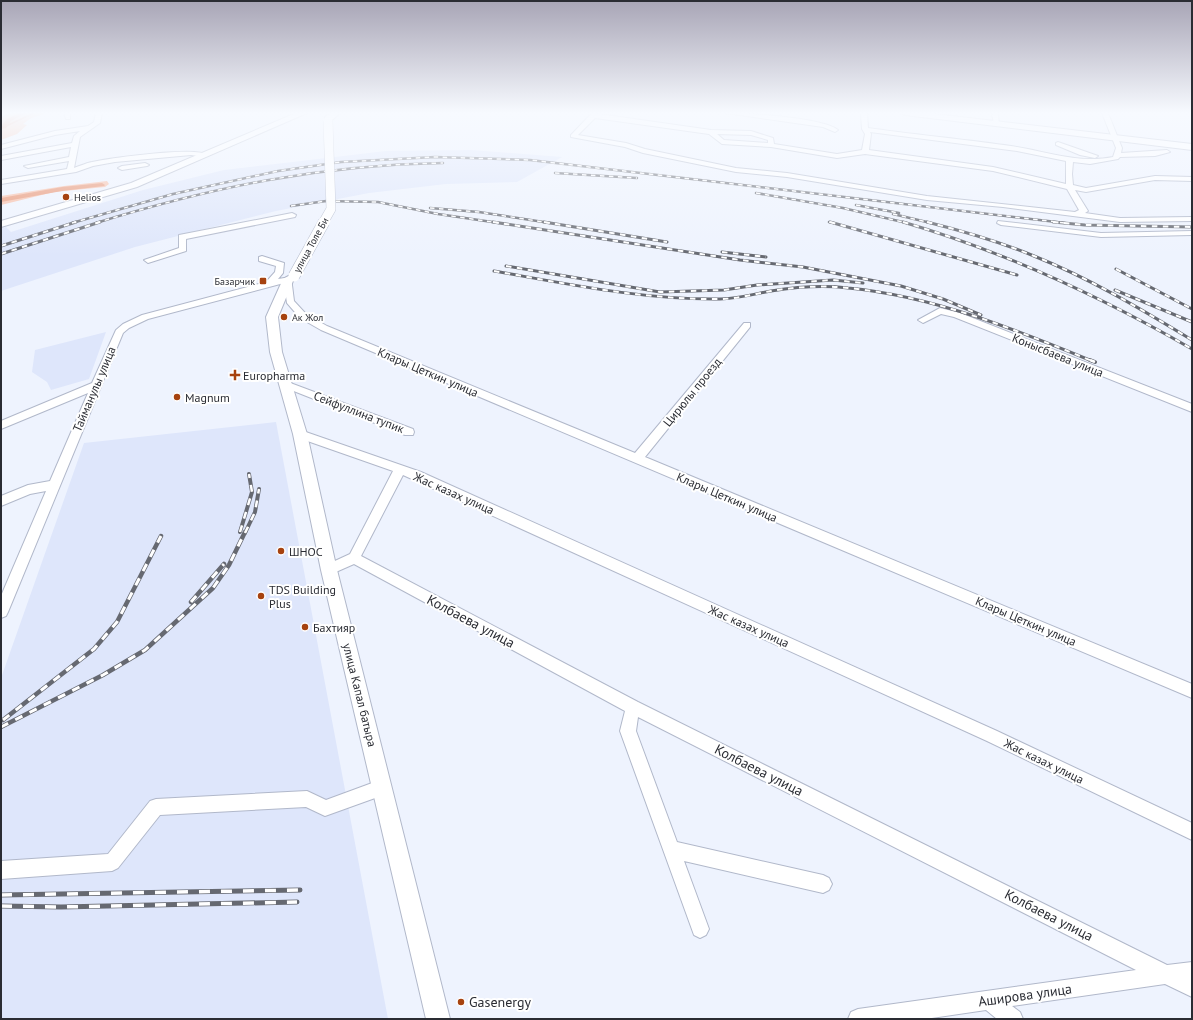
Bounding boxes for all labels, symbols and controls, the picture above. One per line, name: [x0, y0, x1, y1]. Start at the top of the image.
place label: Helios: [74, 191, 101, 204]
marker: Helios: [61, 192, 71, 202]
street label: улица Толе Би: [290, 215, 332, 275]
place label: Базарчик: [215, 275, 255, 288]
marker: Базарчик: [258, 276, 268, 286]
place label: Ак Жол: [292, 311, 323, 324]
marker: Ак Жол: [279, 312, 289, 322]
street label: Конысбаева улица: [1010, 330, 1106, 380]
street label: Тайманулы улица: [69, 344, 119, 434]
street label: Клары Цеткин улица: [375, 344, 481, 400]
street label: Цирюлы проезд: [660, 354, 725, 429]
place label: Europharma: [243, 368, 305, 383]
marker: Europharma: [230, 370, 240, 380]
street label: Сейфуллина тупик: [312, 388, 407, 436]
place label: Magnum: [185, 390, 230, 405]
marker: Magnum: [172, 392, 182, 402]
street label: Жас казах улица: [410, 468, 497, 518]
street label: Клары Цеткин улица: [674, 469, 780, 525]
place label: ШНОС: [289, 544, 323, 559]
marker: ШНОС: [276, 546, 286, 556]
place label: TDS Building Plus: [269, 582, 336, 611]
street label: Колбаева улица: [424, 590, 518, 652]
marker: TDS Building Plus: [256, 591, 266, 601]
street label: Клары Цеткин улица: [973, 593, 1079, 649]
street label: Жас казах улица: [705, 601, 792, 651]
place label: Бахтияр: [313, 620, 355, 635]
marker: Бахтияр: [300, 622, 310, 632]
street label: улица Капал батыра: [340, 642, 380, 748]
street label: Жас казах улица: [1001, 735, 1086, 787]
street label: Колбаева улица: [712, 740, 806, 800]
street label: Колбаева улица: [1002, 885, 1096, 945]
street label: Аширова улица: [977, 980, 1073, 1010]
place label: Gasenergy: [469, 993, 532, 1011]
marker: Gasenergy: [456, 997, 466, 1007]

